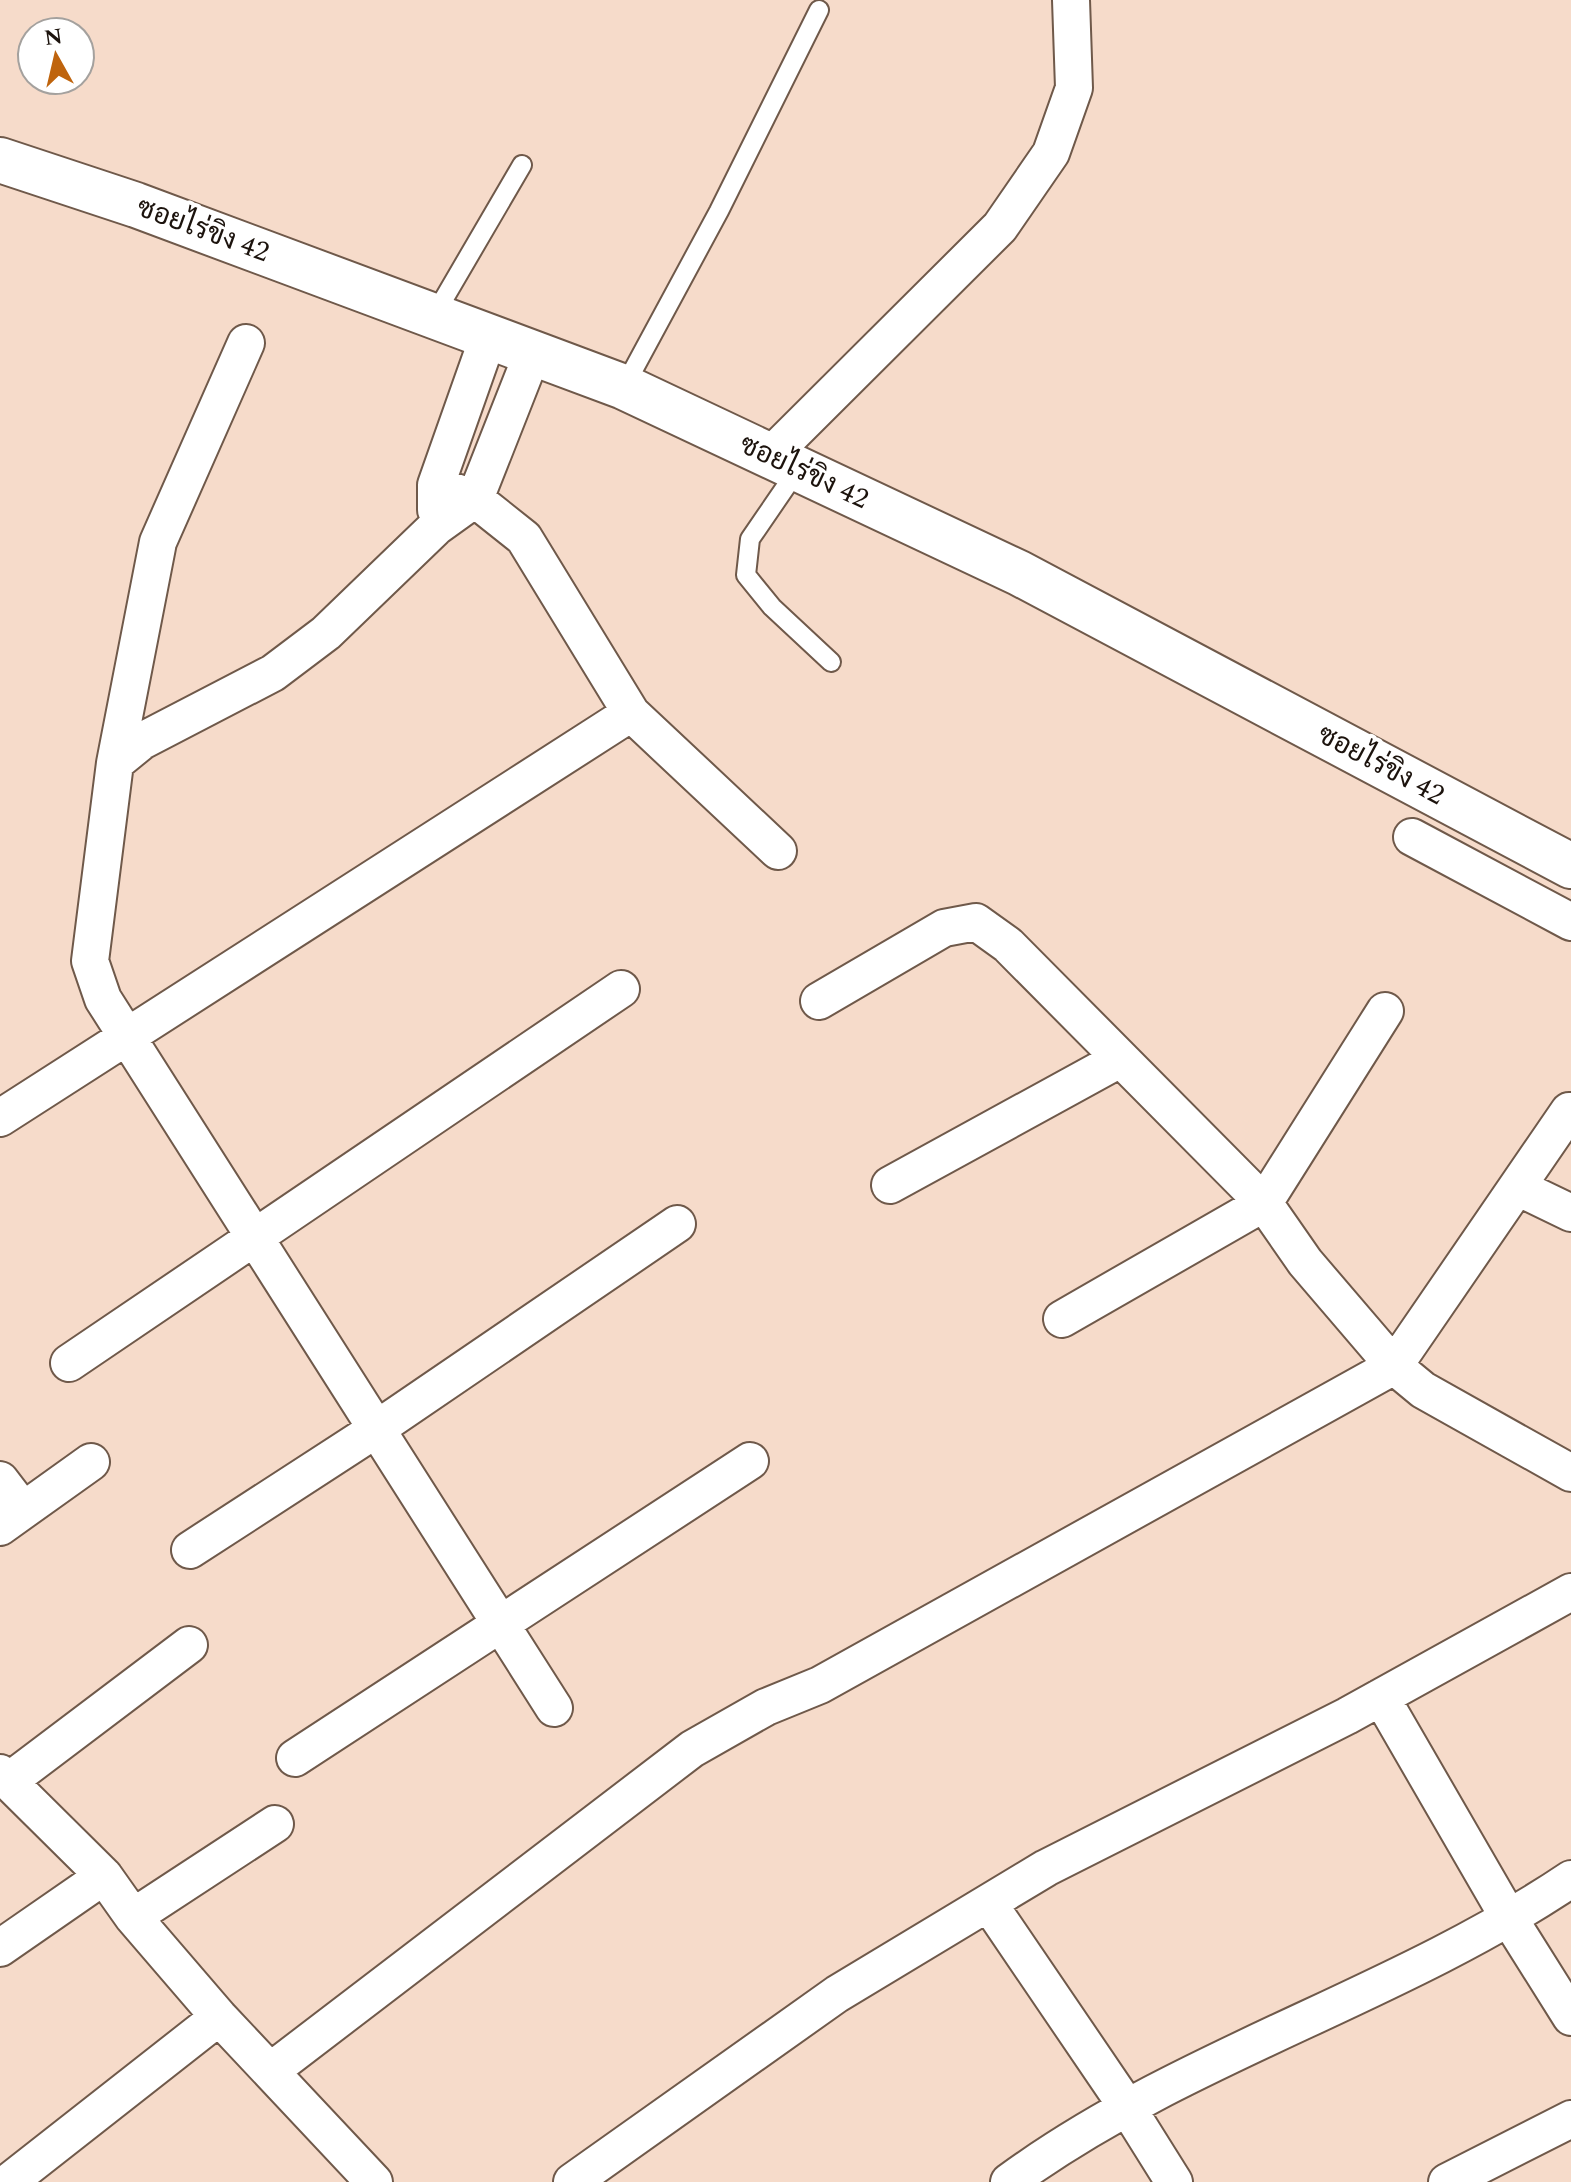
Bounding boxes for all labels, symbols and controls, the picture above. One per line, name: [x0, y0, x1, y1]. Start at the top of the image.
north arrow: [16, 16, 96, 96]
text: N: [42, 20, 65, 55]
street label: ซอยไร่ขิง 42: [131, 186, 275, 274]
street label: ซอยไร่ขิง 42: [732, 423, 876, 521]
street label: ซอยไร่ขิง 42: [1310, 713, 1452, 817]

